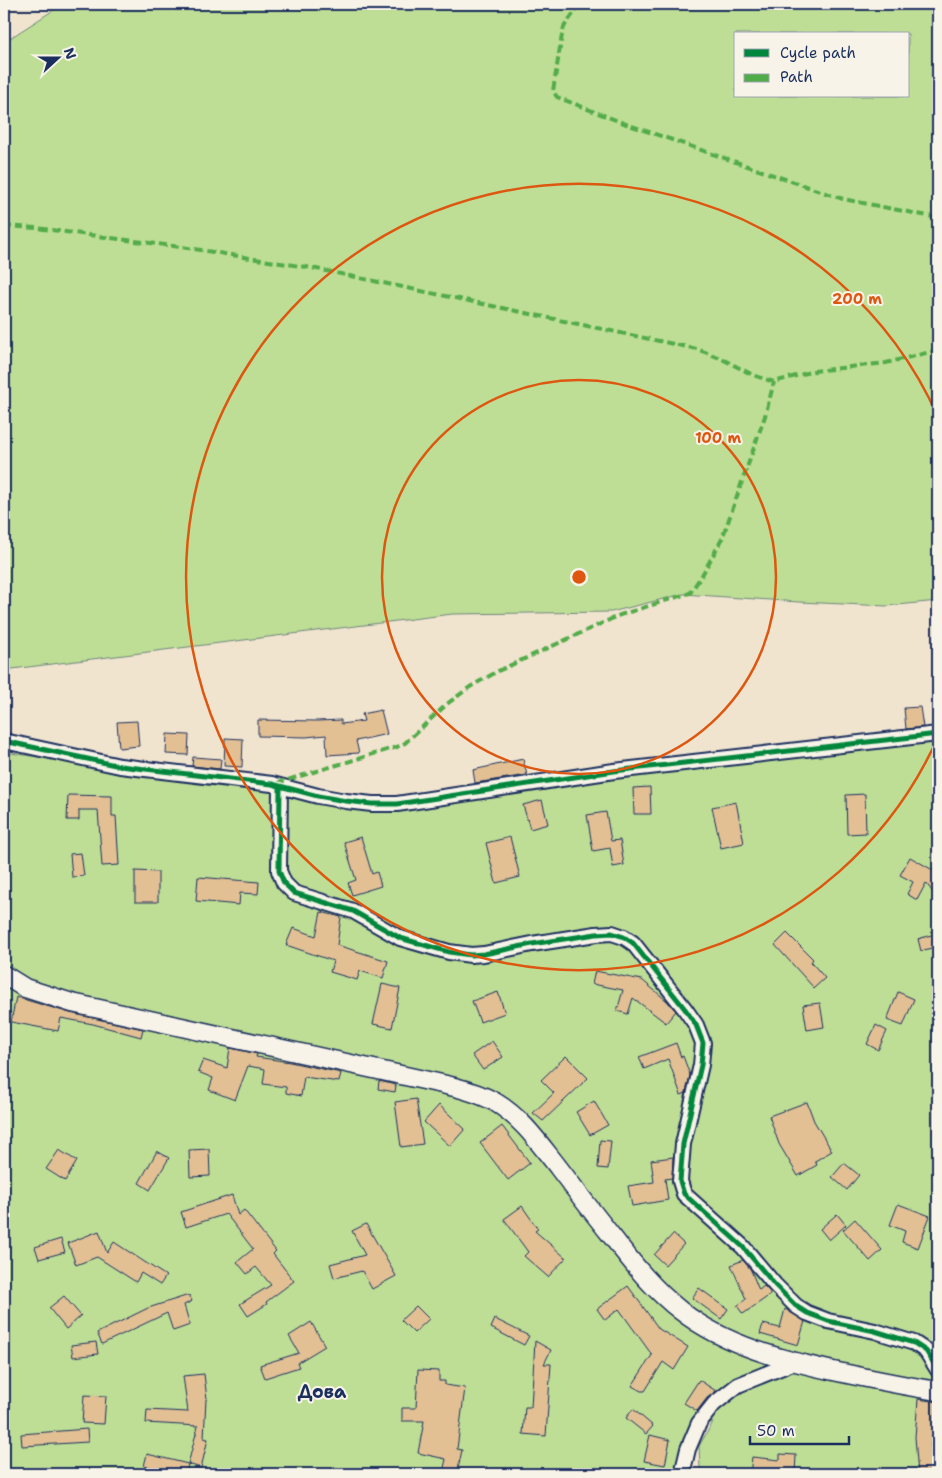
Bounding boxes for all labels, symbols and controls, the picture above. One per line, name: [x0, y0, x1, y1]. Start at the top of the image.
north arrow: [32, 32, 82, 82]
legend: [734, 32, 910, 98]
text: Cycle path: [780, 43, 856, 63]
text: N: [60, 45, 81, 62]
text: Path: [780, 67, 813, 87]
text: 200 m: [832, 289, 882, 309]
text: 100 m: [695, 428, 741, 448]
centre of rings: [570, 568, 588, 586]
district label: Дова: [298, 1380, 347, 1404]
scale bar: [750, 1413, 848, 1445]
text: 50 m: [757, 1421, 795, 1441]

